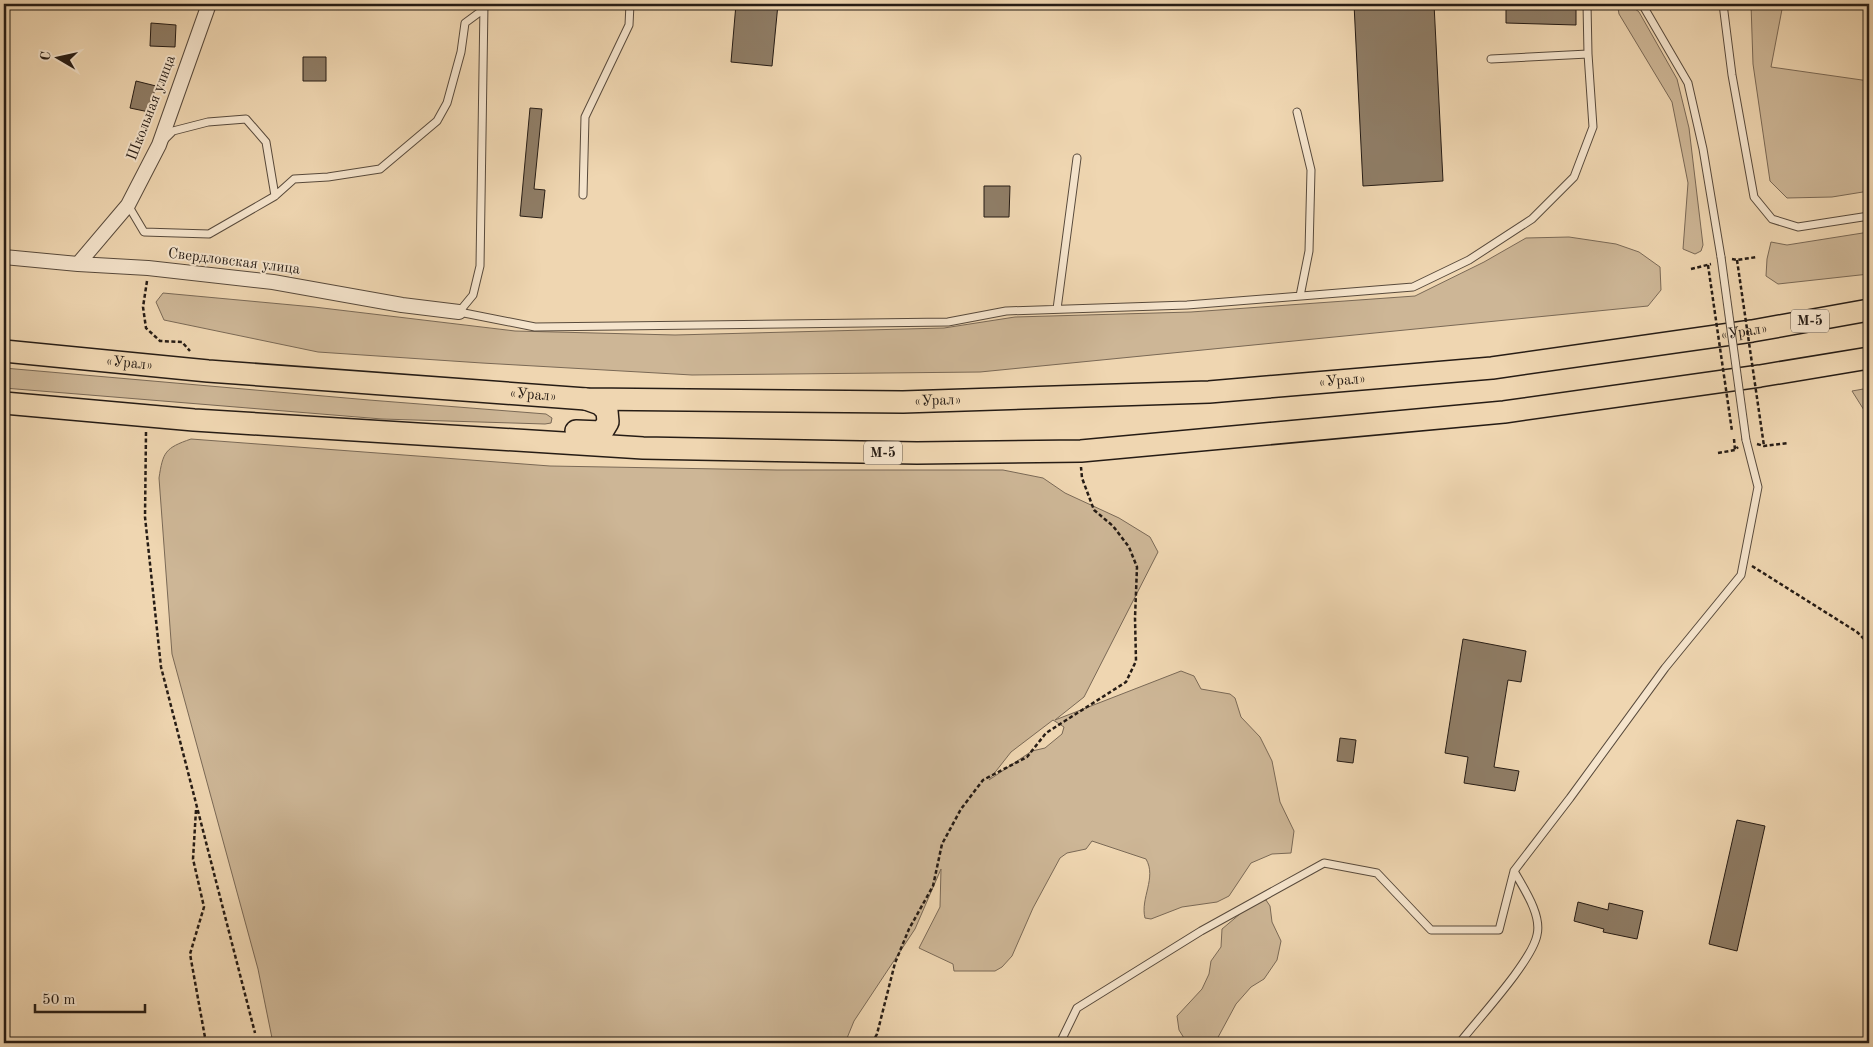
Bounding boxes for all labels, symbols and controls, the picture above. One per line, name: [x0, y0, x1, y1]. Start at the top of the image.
north arrow: [32, 32, 82, 82]
text: С: [39, 50, 54, 62]
street label: Школьная улица: [125, 53, 179, 163]
street label: Свердловская улица: [167, 246, 301, 278]
road number: М-5: [1791, 310, 1829, 332]
street label: «Урал»: [1720, 321, 1769, 343]
street label: «Урал»: [105, 354, 154, 373]
street label: «Урал»: [1318, 371, 1367, 390]
street label: «Урал»: [509, 386, 557, 404]
street label: «Урал»: [914, 393, 962, 409]
road number: М-5: [864, 442, 902, 464]
scale bar: [35, 982, 145, 1014]
text: 50 m: [42, 993, 76, 1008]

